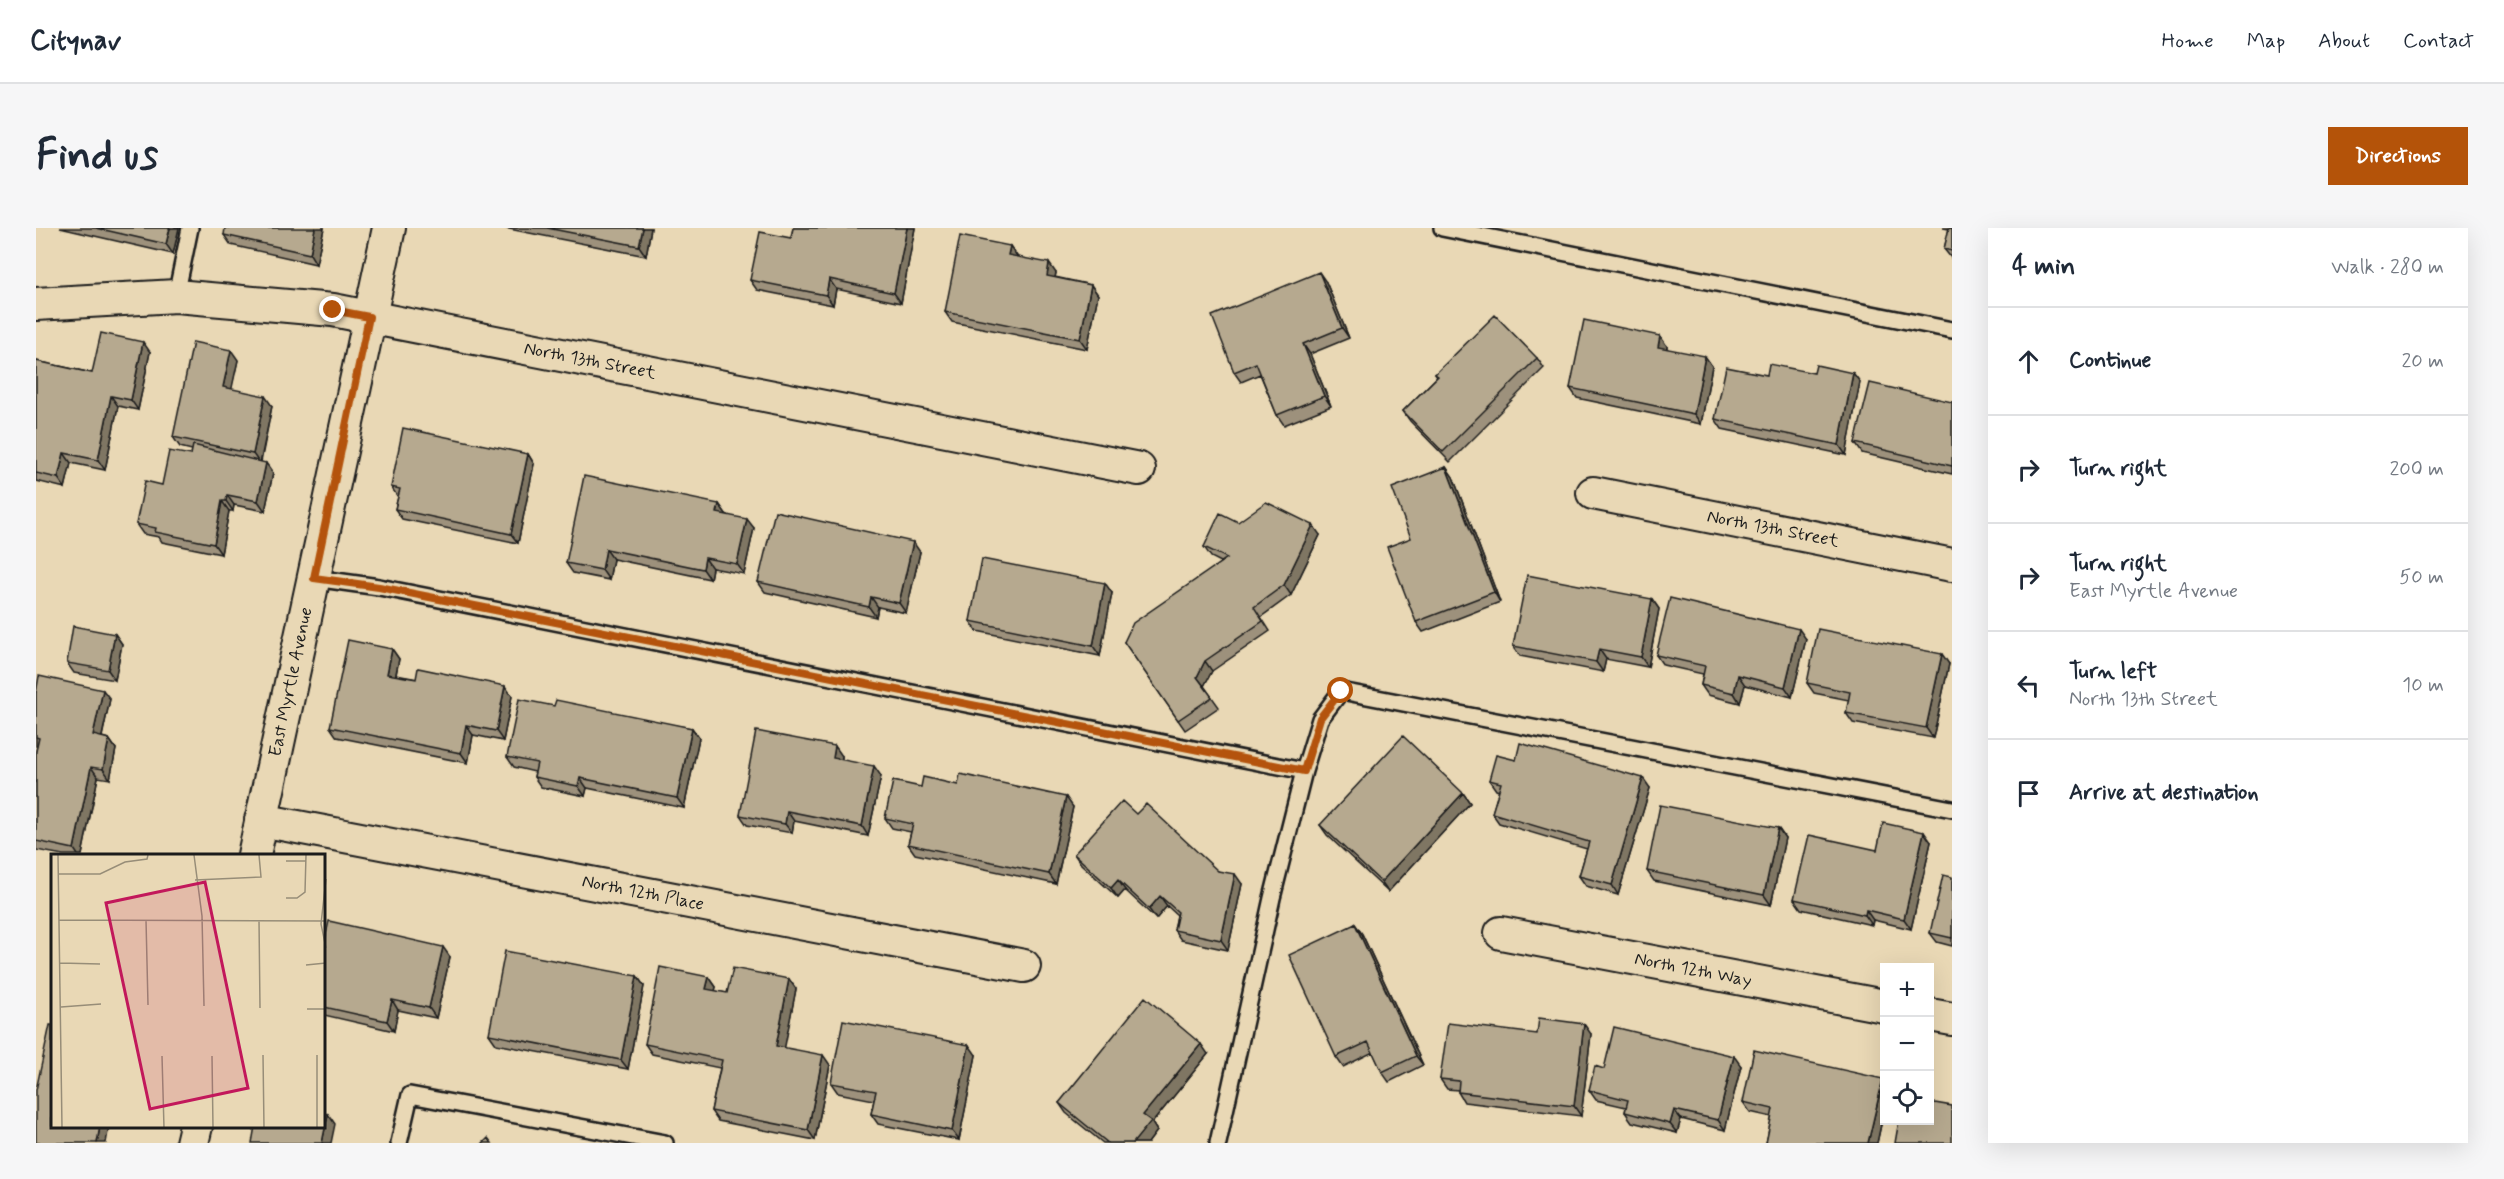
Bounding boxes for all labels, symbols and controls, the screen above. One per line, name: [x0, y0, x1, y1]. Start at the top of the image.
text: Citynav: [30, 23, 121, 60]
text: Home: [2162, 27, 2214, 55]
text: Map: [2247, 27, 2285, 55]
text: About: [2318, 27, 2370, 55]
text: Contact: [2403, 27, 2474, 55]
button: Directions: [2328, 127, 2468, 185]
text: Find us: [36, 129, 158, 184]
text: 4 min: [2012, 250, 2075, 284]
text: Walk · 280 m: [2331, 254, 2444, 281]
route end: [319, 296, 345, 322]
street label: North 13th Street: [522, 336, 658, 386]
icon: ahead: [2012, 345, 2045, 378]
text: Continue: [2069, 347, 2151, 375]
text: 20 m: [2401, 348, 2444, 375]
icon: right: [2012, 453, 2045, 486]
text: Turn right: [2069, 455, 2167, 483]
text: 200 m: [2389, 456, 2444, 483]
street label: North 13th Street: [1705, 504, 1841, 554]
text: Turn right: [2069, 550, 2167, 578]
icon: right: [2012, 561, 2045, 594]
text: 50 m: [2399, 564, 2444, 591]
text: East Myrtle Avenue: [2069, 578, 2238, 605]
street label: East Myrtle Avenue: [263, 605, 319, 759]
text: Turn left: [2069, 658, 2157, 686]
icon: left: [2012, 669, 2045, 702]
text: 10 m: [2402, 672, 2444, 699]
route start: [1327, 677, 1353, 703]
text: North 13th Street: [2069, 686, 2218, 713]
icon: arrive: [2012, 777, 2045, 810]
text: Arrive at destination: [2069, 779, 2259, 807]
inset map: [51, 854, 326, 1128]
street label: North 12th Place: [580, 869, 706, 917]
street label: North 12th Way: [1632, 947, 1754, 993]
map controls: [1880, 963, 1934, 1125]
button: +: [1880, 963, 1934, 1017]
button: −: [1880, 1017, 1934, 1071]
button: locate: [1880, 1071, 1934, 1125]

